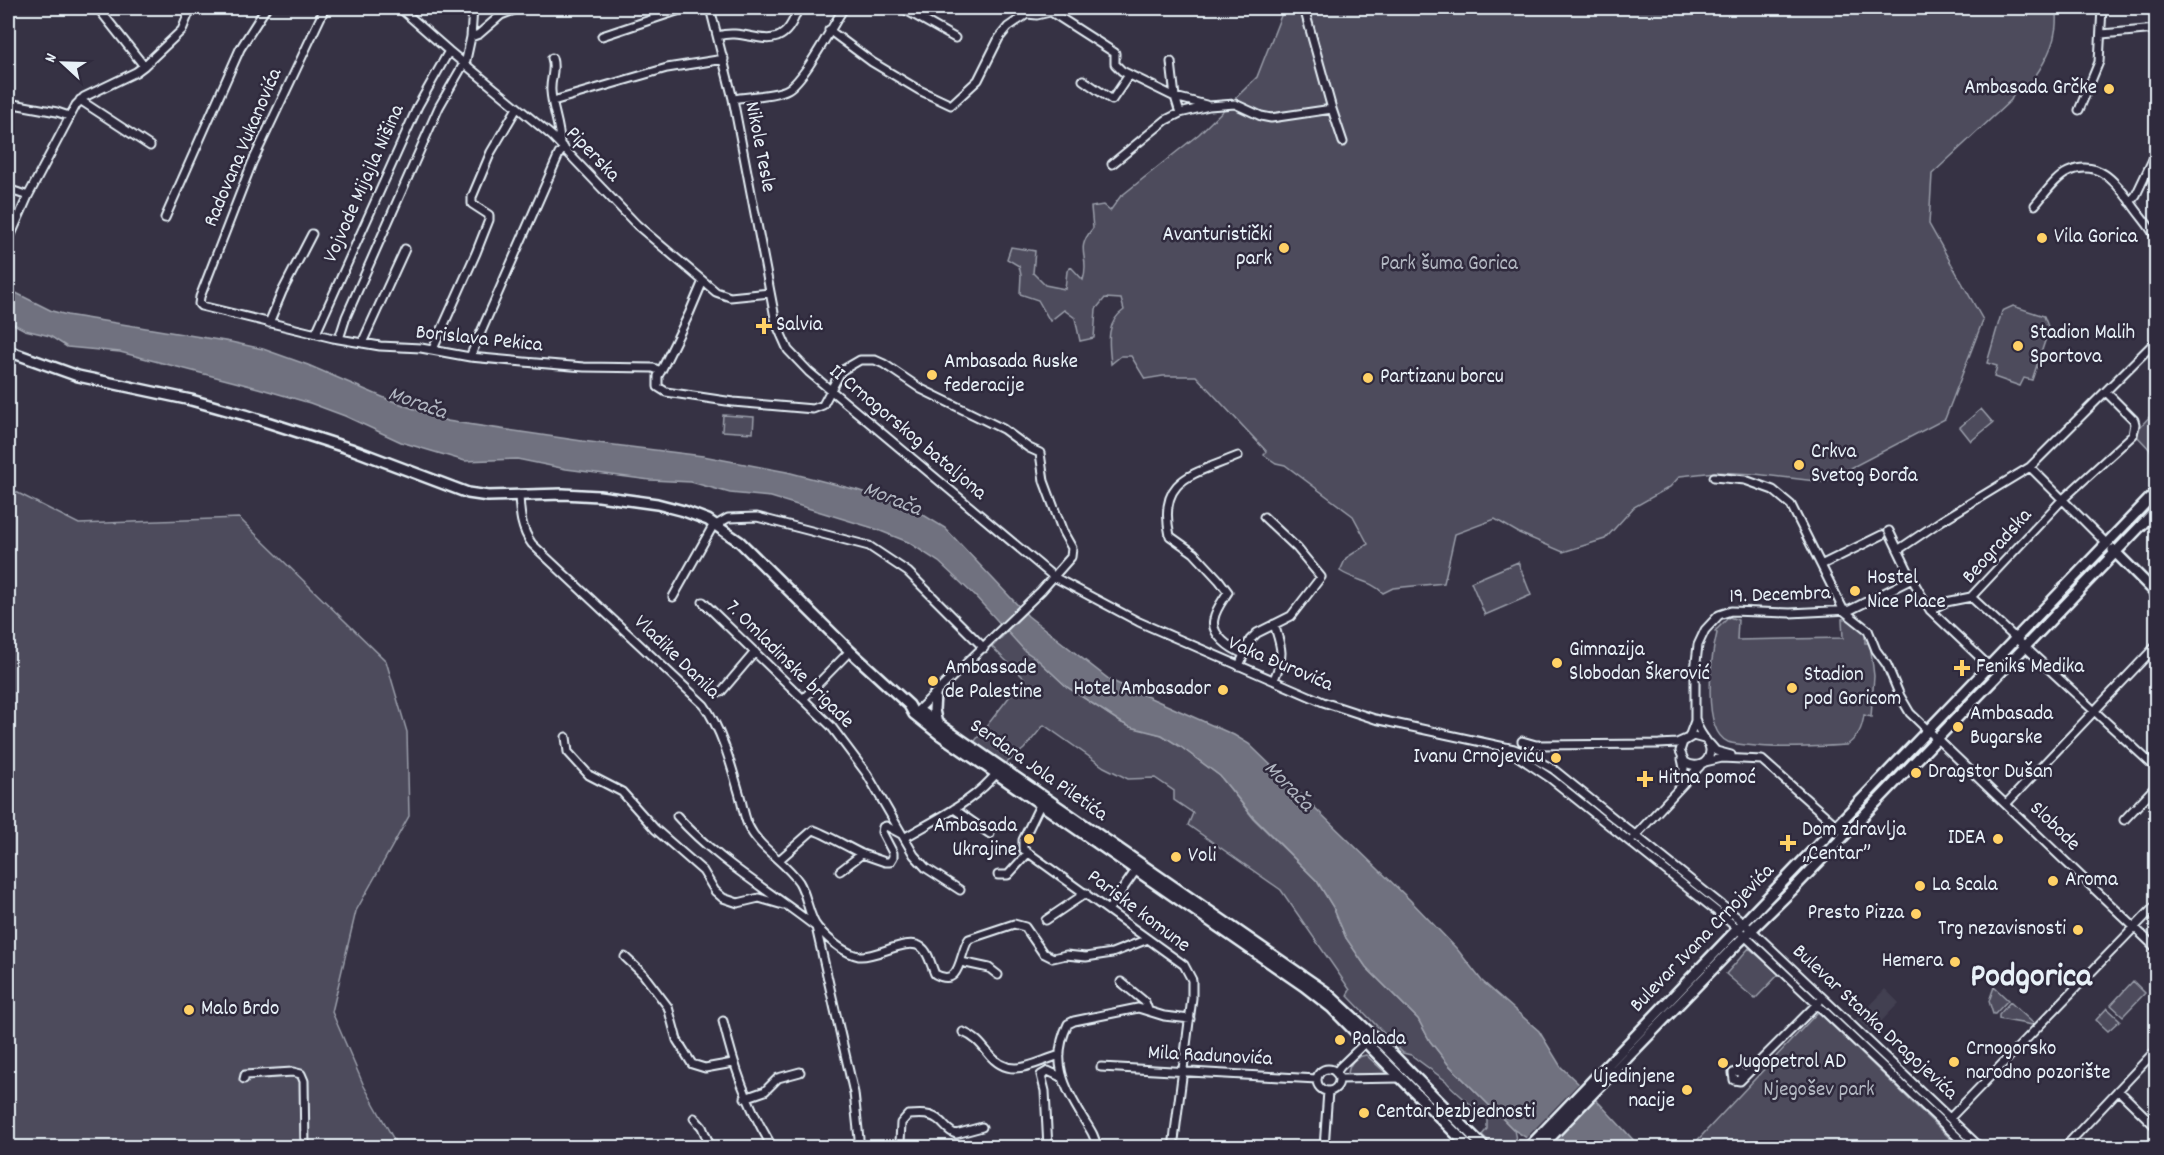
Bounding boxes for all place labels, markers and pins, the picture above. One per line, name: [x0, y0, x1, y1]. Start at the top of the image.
place label: Ambasada Grčke: [1964, 74, 2097, 104]
marker: Ambasada Grčke: [2102, 82, 2116, 96]
place label: Avanturistički park: [1162, 221, 1272, 275]
place label: Vila Gorica: [2054, 223, 2139, 253]
marker: Vila Gorica: [2035, 231, 2049, 245]
marker: Avanturistički park: [1277, 241, 1291, 255]
place label: Salvia: [776, 311, 824, 341]
marker: Salvia: [757, 319, 771, 333]
place label: Stadion Malih Sportova: [2030, 319, 2135, 373]
marker: Stadion Malih Sportova: [2011, 339, 2025, 353]
place label: Ambasada Ruske federacije: [944, 348, 1078, 402]
place label: Partizanu borcu: [1380, 363, 1504, 393]
marker: Ambasada Ruske federacije: [925, 368, 939, 382]
marker: Partizanu borcu: [1361, 371, 1375, 385]
place label: Crkva Svetog Đorđa: [1811, 438, 1919, 492]
marker: Crkva Svetog Đorđa: [1792, 458, 1806, 472]
place label: Hostel Nice Place: [1867, 564, 1946, 618]
marker: Hostel Nice Place: [1848, 584, 1862, 598]
place label: Gimnazija Slobodan Škerović: [1569, 636, 1710, 690]
place label: Feniks Medika: [1976, 653, 2085, 683]
place label: Ambassade de Palestine: [945, 654, 1042, 708]
marker: Gimnazija Slobodan Škerović: [1550, 656, 1564, 670]
marker: Feniks Medika: [1953, 659, 1971, 677]
place label: Stadion pod Goricom: [1804, 661, 1901, 715]
marker: Ambassade de Palestine: [926, 674, 940, 688]
place label: Hotel Ambasador: [1074, 675, 1211, 705]
marker: Stadion pod Goricom: [1785, 681, 1799, 695]
marker: Hotel Ambasador: [1216, 683, 1230, 697]
place label: Ambasada Bugarske: [1970, 700, 2054, 754]
marker: Ambasada Bugarske: [1951, 720, 1965, 734]
place label: Ivanu Crnojeviću: [1413, 743, 1544, 773]
marker: Ivanu Crnojeviću: [1549, 751, 1563, 765]
place label: Dragstor Dušan: [1928, 758, 2053, 788]
place label: Hitna pomoć: [1658, 764, 1756, 794]
marker: Dragstor Dušan: [1909, 766, 1923, 780]
marker: Hitna pomoć: [1636, 770, 1654, 788]
place label: Ambasada Ukrajine: [934, 812, 1018, 866]
place label: Dom zdravlja „Centar”: [1802, 816, 1907, 870]
place label: IDEA: [1948, 824, 1986, 854]
marker: Ambasada Ukrajine: [1022, 832, 1036, 846]
marker: IDEA: [1991, 832, 2005, 846]
marker: Dom zdravlja „Centar”: [1779, 834, 1797, 852]
place label: Voli: [1188, 842, 1216, 872]
marker: Voli: [1169, 850, 1183, 864]
place label: Aroma: [2065, 866, 2119, 896]
place label: La Scala: [1932, 871, 1999, 901]
marker: Aroma: [2046, 874, 2060, 888]
marker: La Scala: [1913, 879, 1927, 893]
place label: Presto Pizza: [1808, 899, 1905, 929]
marker: Presto Pizza: [1909, 907, 1923, 921]
place label: Trg nezavisnosti: [1938, 915, 2066, 945]
marker: Trg nezavisnosti: [2071, 923, 2085, 937]
place label: Hemera: [1882, 947, 1944, 977]
marker: Hemera: [1948, 955, 1962, 969]
place label: Malo Brdo: [201, 995, 279, 1025]
marker: Malo Brdo: [182, 1003, 196, 1017]
place label: Palada: [1352, 1025, 1407, 1055]
marker: Palada: [1333, 1033, 1347, 1047]
place label: Crnogorsko narodno pozorište: [1966, 1035, 2110, 1089]
place label: Jugopetrol AD: [1735, 1048, 1846, 1078]
marker: Crnogorsko narodno pozorište: [1947, 1055, 1961, 1069]
marker: Jugopetrol AD: [1716, 1056, 1730, 1070]
place label: Ujedinjene nacije: [1593, 1063, 1675, 1117]
marker: Ujedinjene nacije: [1680, 1083, 1694, 1097]
place label: Centar bezbjednosti: [1376, 1098, 1535, 1128]
marker: Centar bezbjednosti: [1357, 1106, 1371, 1120]

